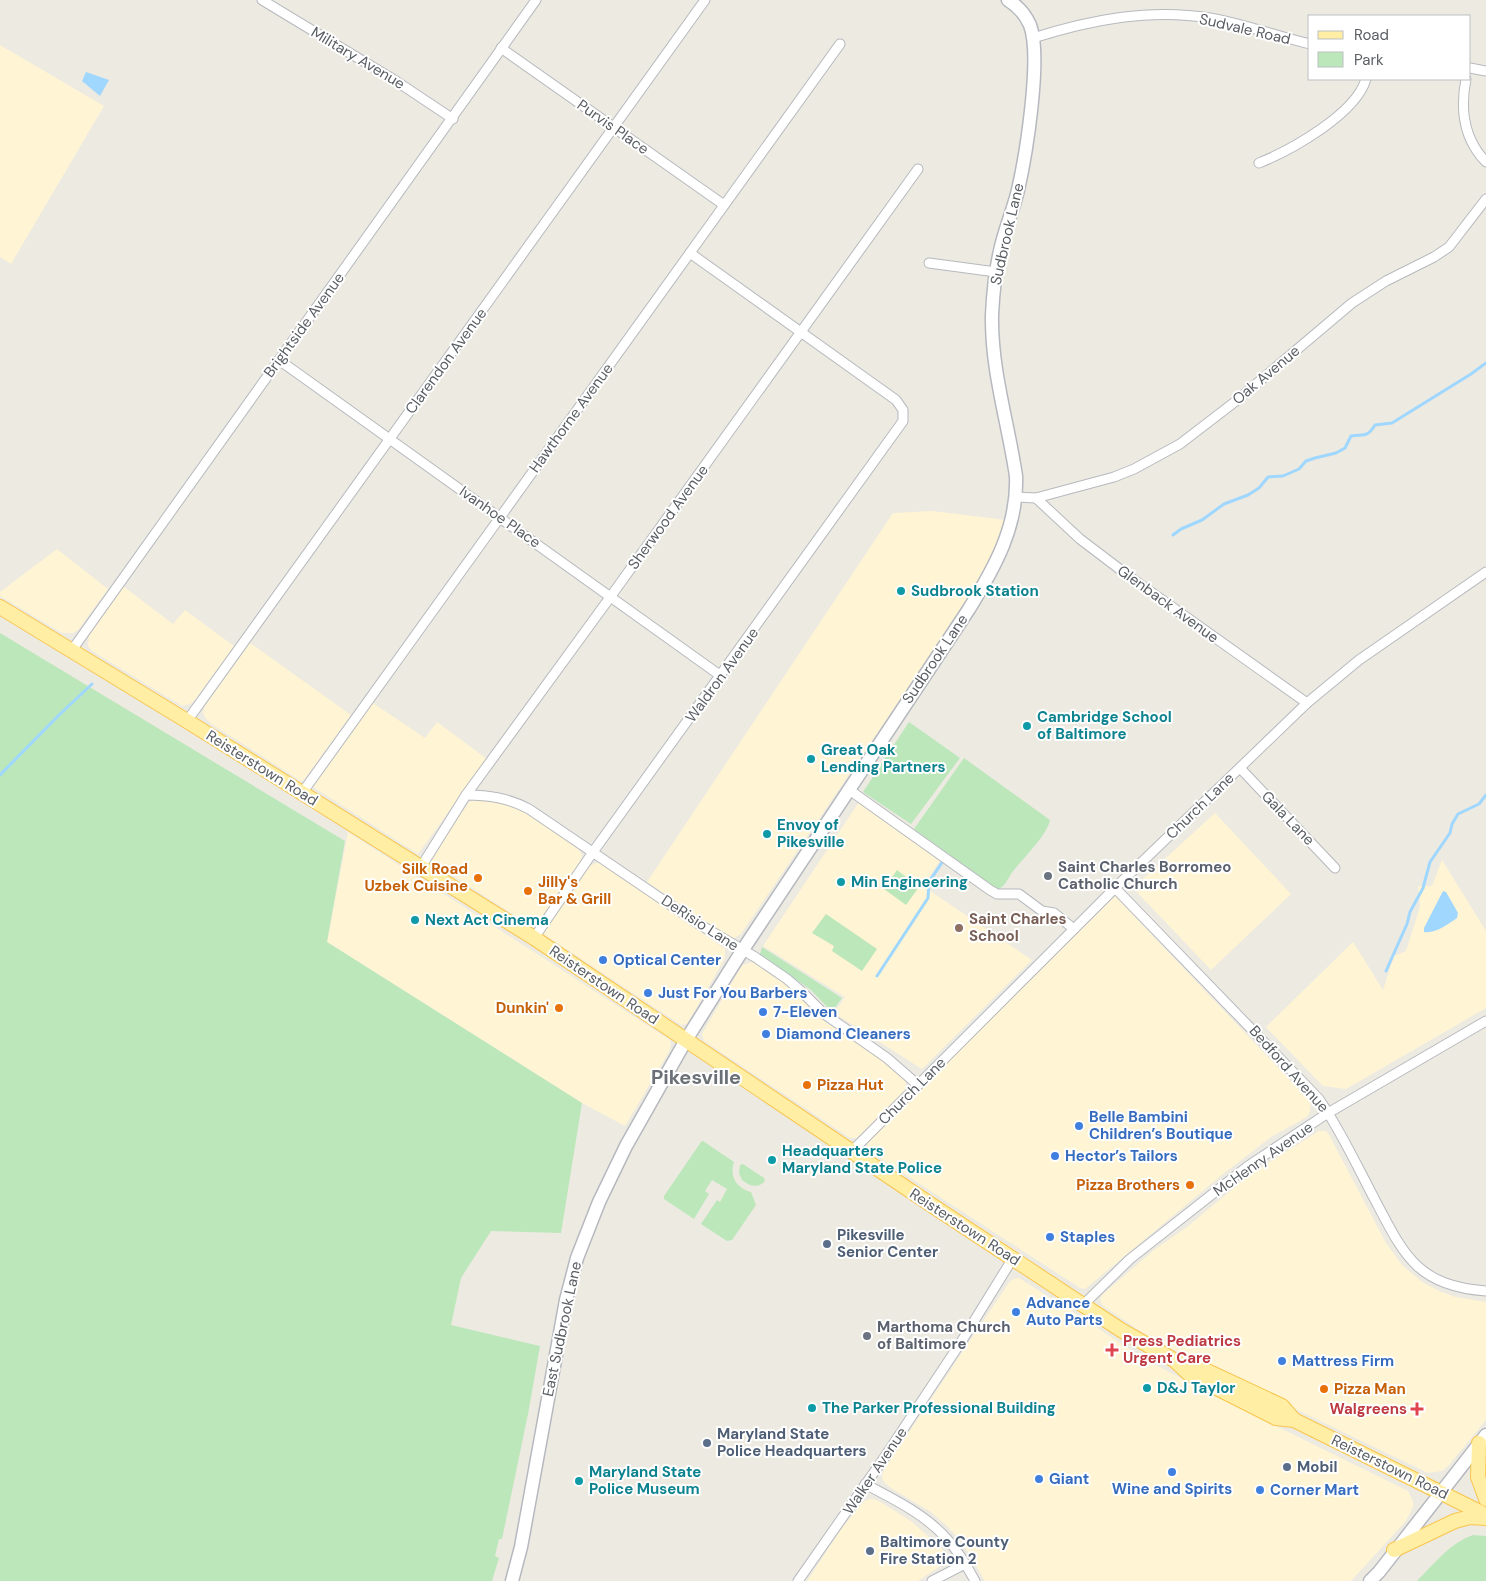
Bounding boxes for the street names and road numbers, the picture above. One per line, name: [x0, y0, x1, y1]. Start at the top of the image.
street label: Sudvale Road: [1197, 9, 1293, 49]
street label: Military Avenue: [307, 22, 409, 94]
street label: Purvis Place: [573, 95, 653, 159]
street label: Sudbrook Lane: [986, 181, 1028, 287]
street label: Brightside Avenue: [259, 269, 349, 381]
street label: Clarendon Avenue: [401, 304, 491, 418]
street label: Oak Avenue: [1228, 341, 1304, 409]
street label: Hawthorne Avenue: [524, 359, 618, 477]
street label: Sherwood Avenue: [623, 461, 713, 573]
street label: Ivanhoe Place: [455, 482, 545, 552]
street label: Glenback Avenue: [1113, 560, 1223, 648]
street label: Sudbrook Lane: [898, 610, 972, 708]
street label: Waldron Avenue: [681, 624, 763, 726]
street label: Reisterstown Road: [202, 726, 322, 810]
street label: Church Lane: [1162, 768, 1238, 844]
street label: Gala Lane: [1257, 787, 1319, 849]
street label: DeRisio Lane: [657, 890, 743, 956]
street label: Reisterstown Road: [545, 941, 663, 1029]
street label: Bedford Avenue: [1245, 1021, 1333, 1117]
street label: Church Lane: [874, 1053, 950, 1129]
street label: McHenry Avenue: [1209, 1117, 1317, 1201]
street label: Reisterstown Road: [906, 1184, 1024, 1270]
street label: East Sudbrook Lane: [538, 1260, 586, 1398]
street label: Walker Avenue: [838, 1423, 912, 1519]
street label: Reisterstown Road: [1328, 1430, 1452, 1504]

